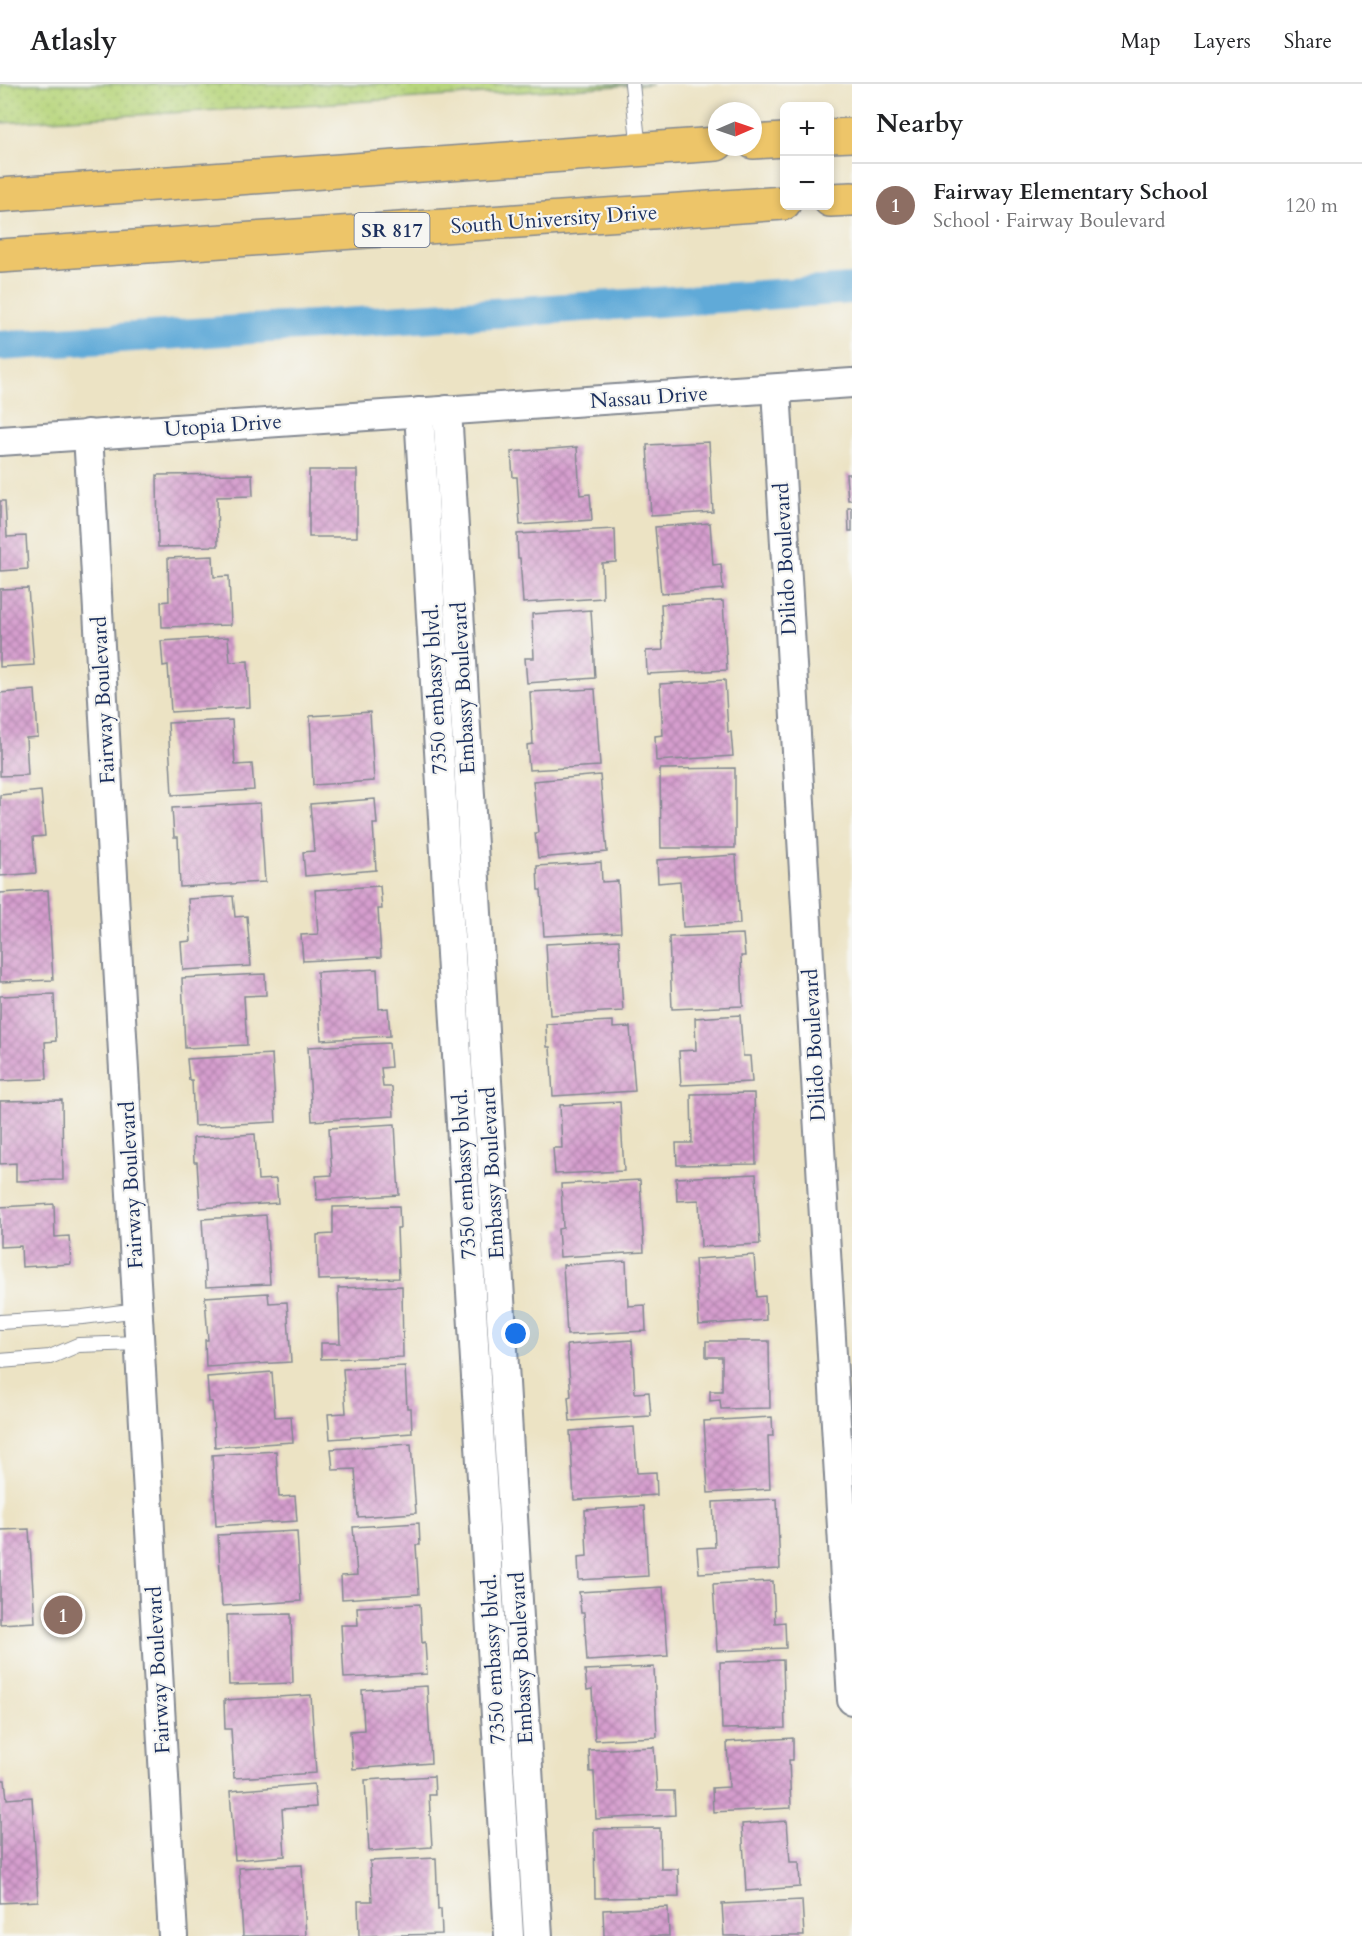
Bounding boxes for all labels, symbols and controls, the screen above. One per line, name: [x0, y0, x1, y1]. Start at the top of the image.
text: Atlasly: [30, 22, 117, 60]
text: Map: [1121, 27, 1161, 56]
text: Layers: [1194, 27, 1251, 56]
text: Share: [1284, 27, 1332, 56]
north arrow: [708, 102, 762, 156]
map controls: [780, 102, 834, 210]
button: +: [780, 102, 834, 156]
text: Nearby: [876, 106, 964, 141]
button: −: [780, 156, 834, 210]
text: Fairway Elementary School: [933, 177, 1208, 207]
text: 1: [890, 192, 901, 219]
text: 120 m: [1285, 192, 1338, 219]
street label: South University Drive: [450, 198, 658, 241]
text: School · Fairway Boulevard: [933, 207, 1165, 234]
road number: SR 817: [354, 213, 430, 247]
street label: Nassau Drive: [589, 379, 709, 416]
street label: Utopia Drive: [163, 407, 283, 444]
street label: Dilido Boulevard: [767, 482, 804, 636]
street label: Embassy Boulevard: [445, 601, 482, 775]
street label: 7350 embassy blvd.: [417, 603, 454, 775]
street label: Fairway Boulevard: [85, 615, 122, 785]
street label: Dilido Boulevard: [796, 968, 833, 1122]
street label: Embassy Boulevard: [474, 1086, 511, 1260]
street label: 7350 embassy blvd.: [446, 1088, 483, 1260]
street label: Fairway Boulevard: [113, 1100, 150, 1270]
your location: [501, 1319, 530, 1348]
street label: Embassy Boulevard: [503, 1571, 540, 1745]
street label: 7350 embassy blvd.: [475, 1573, 512, 1745]
street label: Fairway Boulevard: [140, 1585, 177, 1755]
pin: 1: [44, 1592, 82, 1637]

